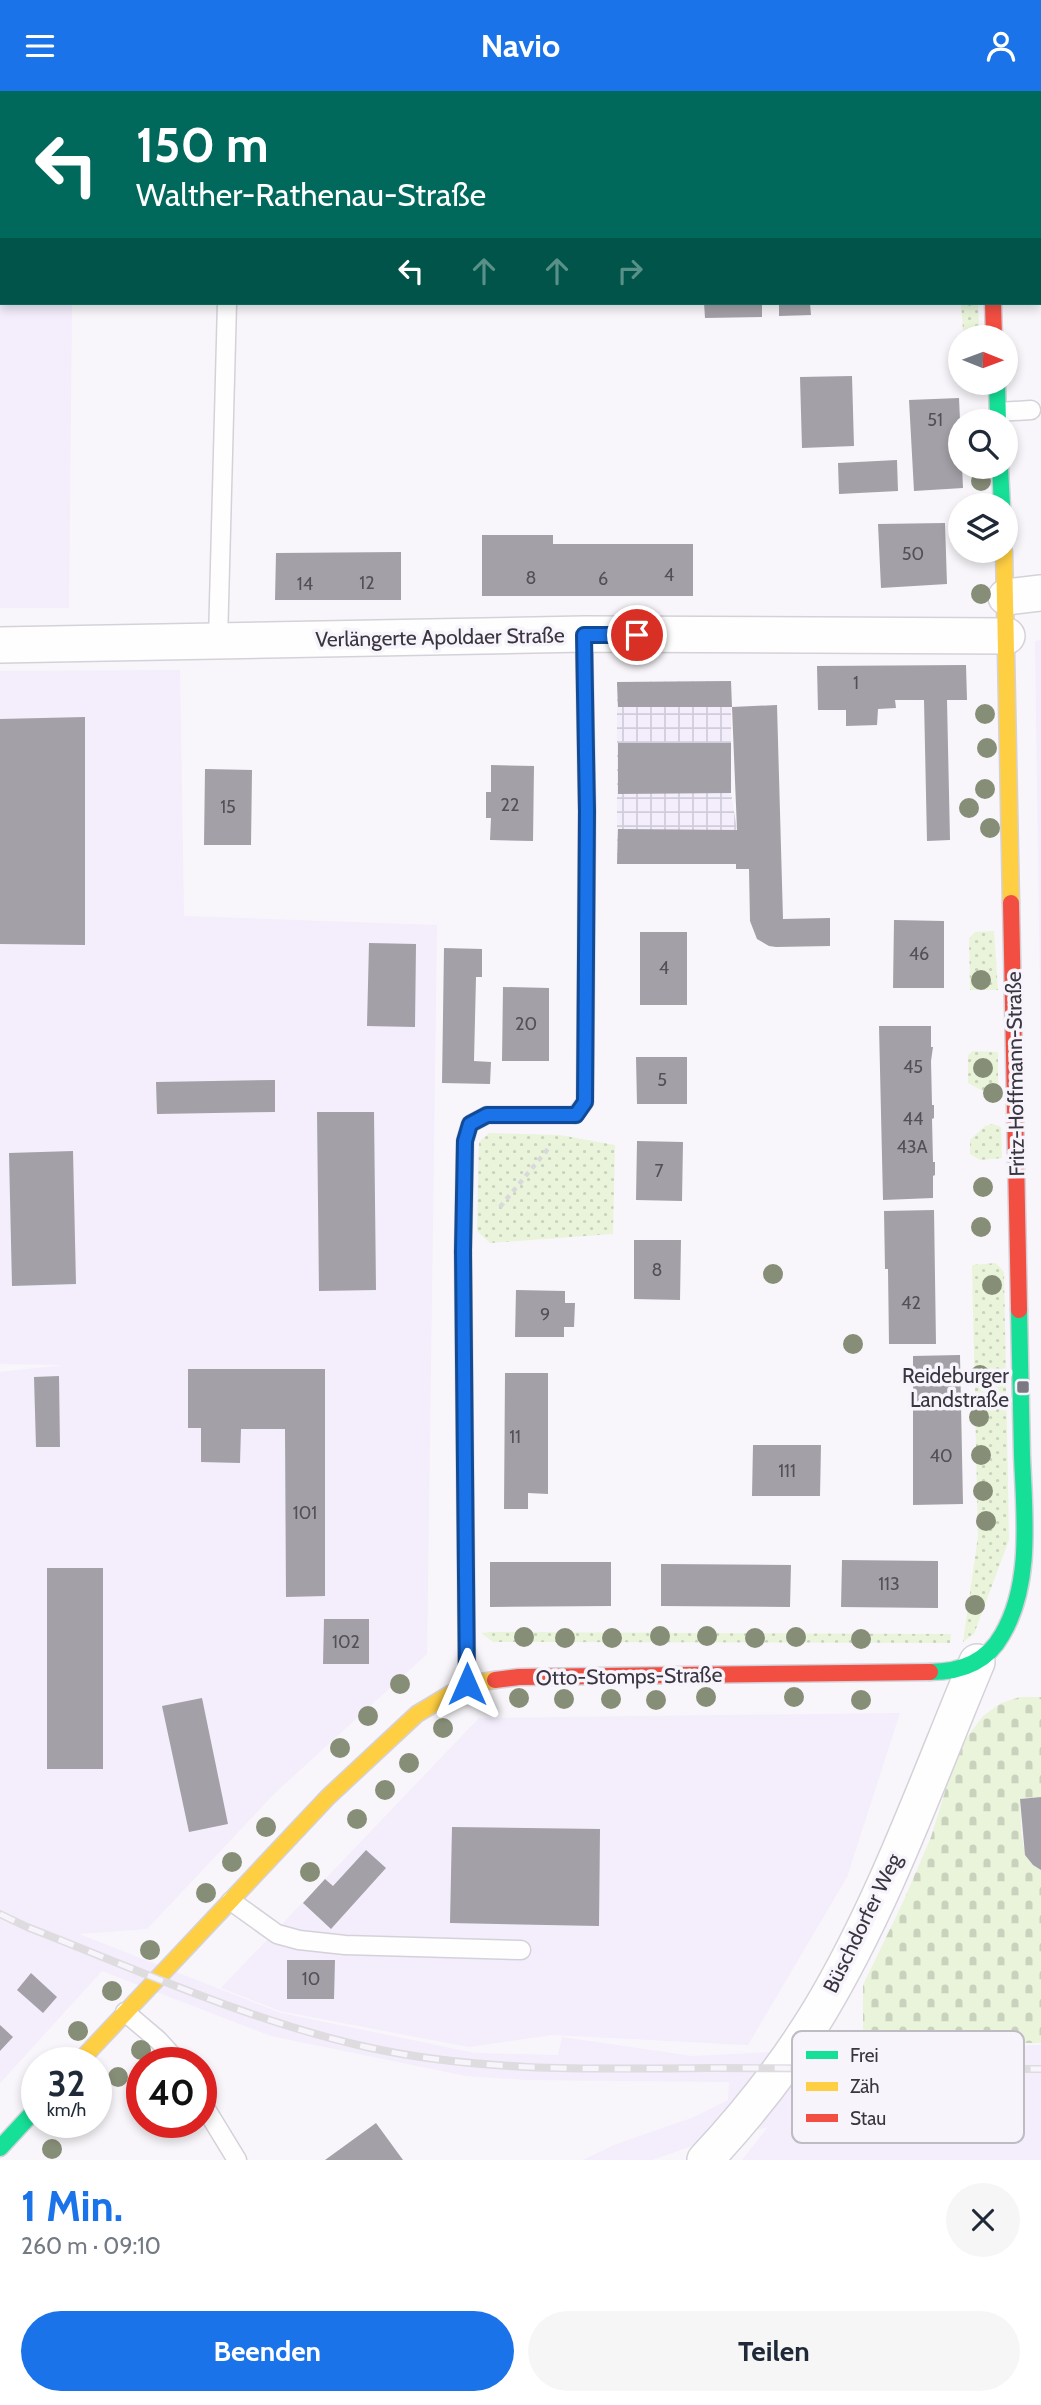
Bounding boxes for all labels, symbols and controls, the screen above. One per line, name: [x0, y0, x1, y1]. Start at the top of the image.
text: Navio: [481, 26, 560, 65]
icon: menu: [21, 27, 59, 65]
icon: person: [982, 27, 1020, 65]
text: 150 m: [136, 115, 269, 174]
icon: left: [21, 119, 112, 210]
text: Walther-Rathenau-Straße: [136, 175, 486, 214]
icon: left: [392, 252, 430, 290]
icon: ahead: [465, 252, 503, 290]
icon: ahead: [538, 252, 576, 290]
icon: right: [611, 252, 649, 290]
north arrow: [948, 325, 1018, 395]
map controls: [948, 325, 1018, 563]
house number: 51: [927, 409, 943, 431]
button: search: [948, 409, 1018, 479]
button: layers: [948, 493, 1018, 563]
house number: 50: [902, 543, 924, 565]
house number: 4: [664, 564, 674, 586]
house number: 8: [526, 567, 536, 589]
house number: 6: [598, 568, 608, 590]
house number: 12: [359, 572, 375, 594]
house number: 14: [297, 573, 313, 595]
pin: [607, 605, 667, 665]
icon: arrive: [618, 616, 656, 654]
street label: Verlängerte Apoldaer Straße: [315, 622, 565, 652]
house number: 1: [853, 672, 859, 694]
house number: 22: [501, 794, 519, 816]
house number: 15: [220, 796, 236, 818]
house number: 46: [909, 943, 929, 965]
house number: 4: [659, 957, 669, 979]
street label: Fritz-Hoffmann-Straße: [1001, 971, 1029, 1177]
house number: 20: [515, 1013, 537, 1035]
house number: 45: [903, 1056, 923, 1078]
house number: 5: [657, 1069, 667, 1091]
house number: 44: [903, 1108, 923, 1130]
house number: 43A: [896, 1136, 928, 1158]
house number: 7: [654, 1160, 664, 1182]
house number: 8: [652, 1259, 662, 1281]
house number: 42: [901, 1292, 921, 1314]
house number: 9: [540, 1304, 550, 1326]
place label: Reideburger Landstraße: [902, 1363, 1009, 1412]
marker: Reideburger Landstraße: [1015, 1379, 1031, 1395]
house number: 11: [509, 1426, 521, 1448]
house number: 40: [930, 1445, 952, 1467]
house number: 111: [778, 1460, 796, 1482]
house number: 101: [293, 1502, 317, 1524]
house number: 113: [878, 1573, 900, 1595]
house number: 102: [332, 1631, 360, 1653]
position arrow: [430, 1647, 504, 1721]
street label: Otto-Stomps-Straße: [535, 1662, 723, 1690]
street label: Büschdorfer Weg: [817, 1849, 907, 1997]
house number: 10: [302, 1968, 320, 1990]
legend: [792, 2031, 1024, 2143]
text: Frei: [850, 2044, 879, 2067]
speed limit sign: 40: [126, 2047, 217, 2138]
text: 32: [48, 2062, 85, 2105]
text: Zäh: [850, 2075, 880, 2098]
text: km/h: [47, 2099, 86, 2121]
text: Stau: [850, 2107, 886, 2130]
text: 1 Min.: [21, 2180, 123, 2232]
button: close: [946, 2183, 1020, 2257]
text: 260 m · 09:10: [21, 2232, 161, 2260]
button: Beenden: [21, 2311, 514, 2391]
button: Teilen: [528, 2311, 1020, 2391]

